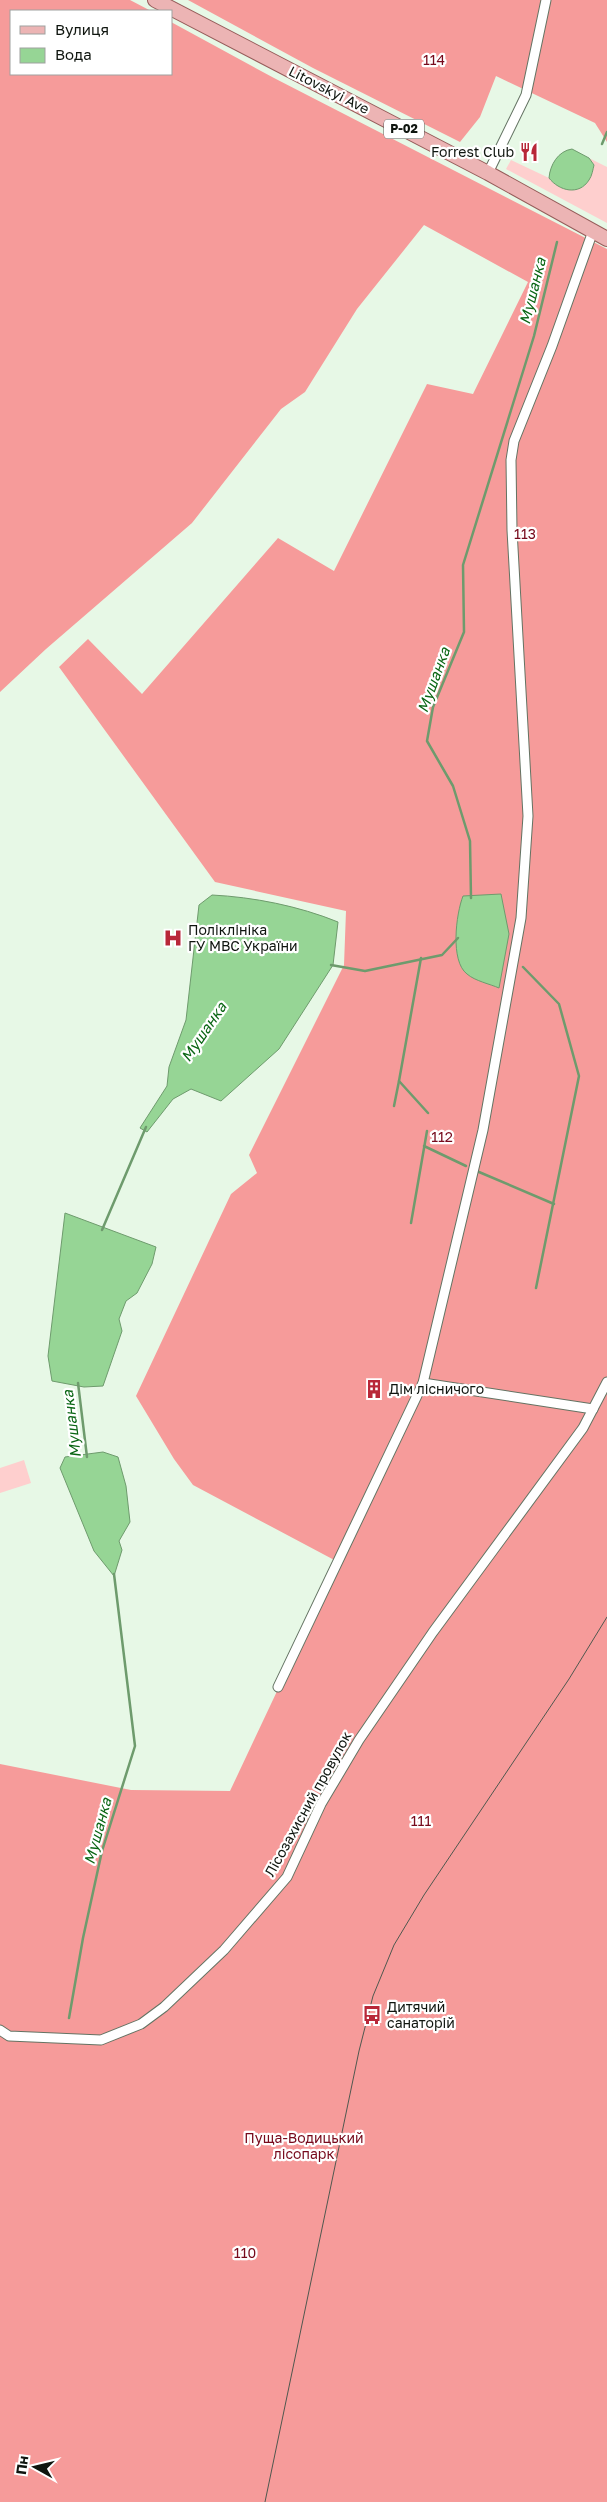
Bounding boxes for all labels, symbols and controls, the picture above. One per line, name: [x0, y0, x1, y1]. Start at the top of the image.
legend: [10, 10, 172, 75]
text: Вулиця: [55, 20, 109, 38]
text: Вода: [55, 45, 92, 63]
park label: 114: [423, 51, 445, 68]
street label: Litovskyi Ave: [286, 62, 372, 117]
road number: Р-02: [384, 120, 424, 138]
restaurant icon: Forrest Club: [518, 141, 540, 163]
place label: Forrest Club: [431, 143, 514, 160]
water label: Мушанка: [515, 255, 550, 326]
park label: 113: [514, 525, 536, 542]
water label: Мушанка: [413, 644, 454, 715]
place label: Поліклініка ГУ МВС України: [188, 921, 298, 954]
hospital icon: Поліклініка ГУ МВС України: [162, 927, 184, 949]
water label: Мушанка: [177, 998, 231, 1065]
park label: 112: [431, 1128, 453, 1145]
building icon: Дім лісничого: [363, 1378, 385, 1400]
place label: Дім лісничого: [389, 1380, 484, 1397]
water label: Мушанка: [58, 1389, 85, 1459]
street label: Лісозахисний провулок: [261, 1728, 355, 1879]
water label: Мушанка: [80, 1795, 116, 1866]
park label: 111: [411, 1812, 431, 1829]
place label: Дитячий санаторій: [387, 1998, 455, 2031]
bus stop icon: Дитячий санаторій: [361, 2004, 383, 2026]
park label: Пуща-Водицький лісопарк: [244, 2129, 364, 2162]
park label: 110: [234, 2244, 256, 2261]
north arrow: [10, 2442, 60, 2492]
text: Пн: [12, 2455, 31, 2476]

